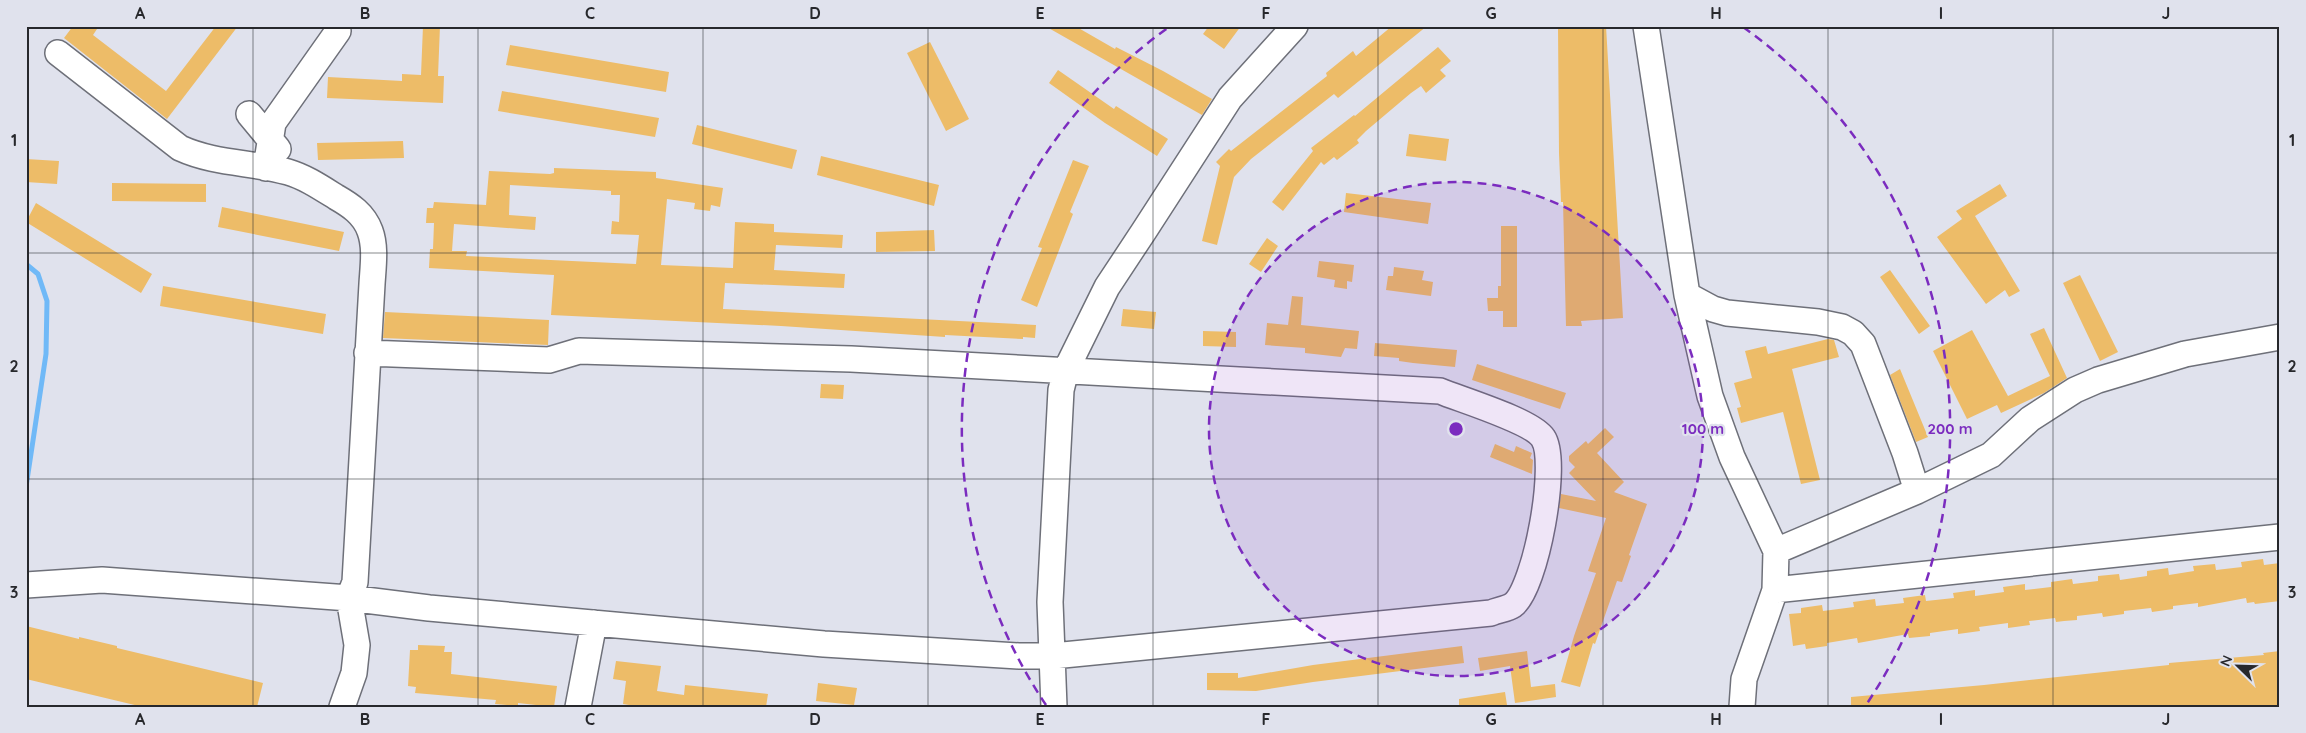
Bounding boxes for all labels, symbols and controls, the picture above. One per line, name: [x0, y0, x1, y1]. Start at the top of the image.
text: A: [135, 3, 146, 23]
text: B: [360, 3, 370, 23]
text: C: [585, 3, 595, 23]
text: D: [809, 3, 821, 23]
text: E: [1035, 3, 1045, 23]
text: F: [1262, 3, 1271, 23]
text: G: [1485, 3, 1497, 23]
text: H: [1710, 3, 1722, 23]
text: I: [1939, 3, 1943, 23]
text: J: [2162, 3, 2170, 23]
text: 1: [11, 130, 17, 150]
text: 1: [2289, 130, 2295, 150]
text: 2: [9, 356, 19, 376]
text: 2: [2287, 356, 2297, 376]
text: 100 m: [1682, 419, 1724, 438]
text: 200 m: [1928, 419, 1973, 438]
centre of rings: [1447, 420, 1465, 438]
text: 3: [10, 582, 18, 602]
text: 3: [2288, 582, 2296, 602]
north arrow: [2214, 640, 2264, 690]
text: N: [2216, 653, 2236, 669]
text: A: [135, 709, 146, 729]
text: B: [360, 709, 370, 729]
text: C: [585, 709, 595, 729]
text: D: [809, 709, 821, 729]
text: E: [1035, 709, 1045, 729]
text: F: [1262, 709, 1271, 729]
text: G: [1485, 709, 1497, 729]
text: H: [1710, 709, 1722, 729]
text: I: [1939, 709, 1943, 729]
text: J: [2162, 709, 2170, 729]

